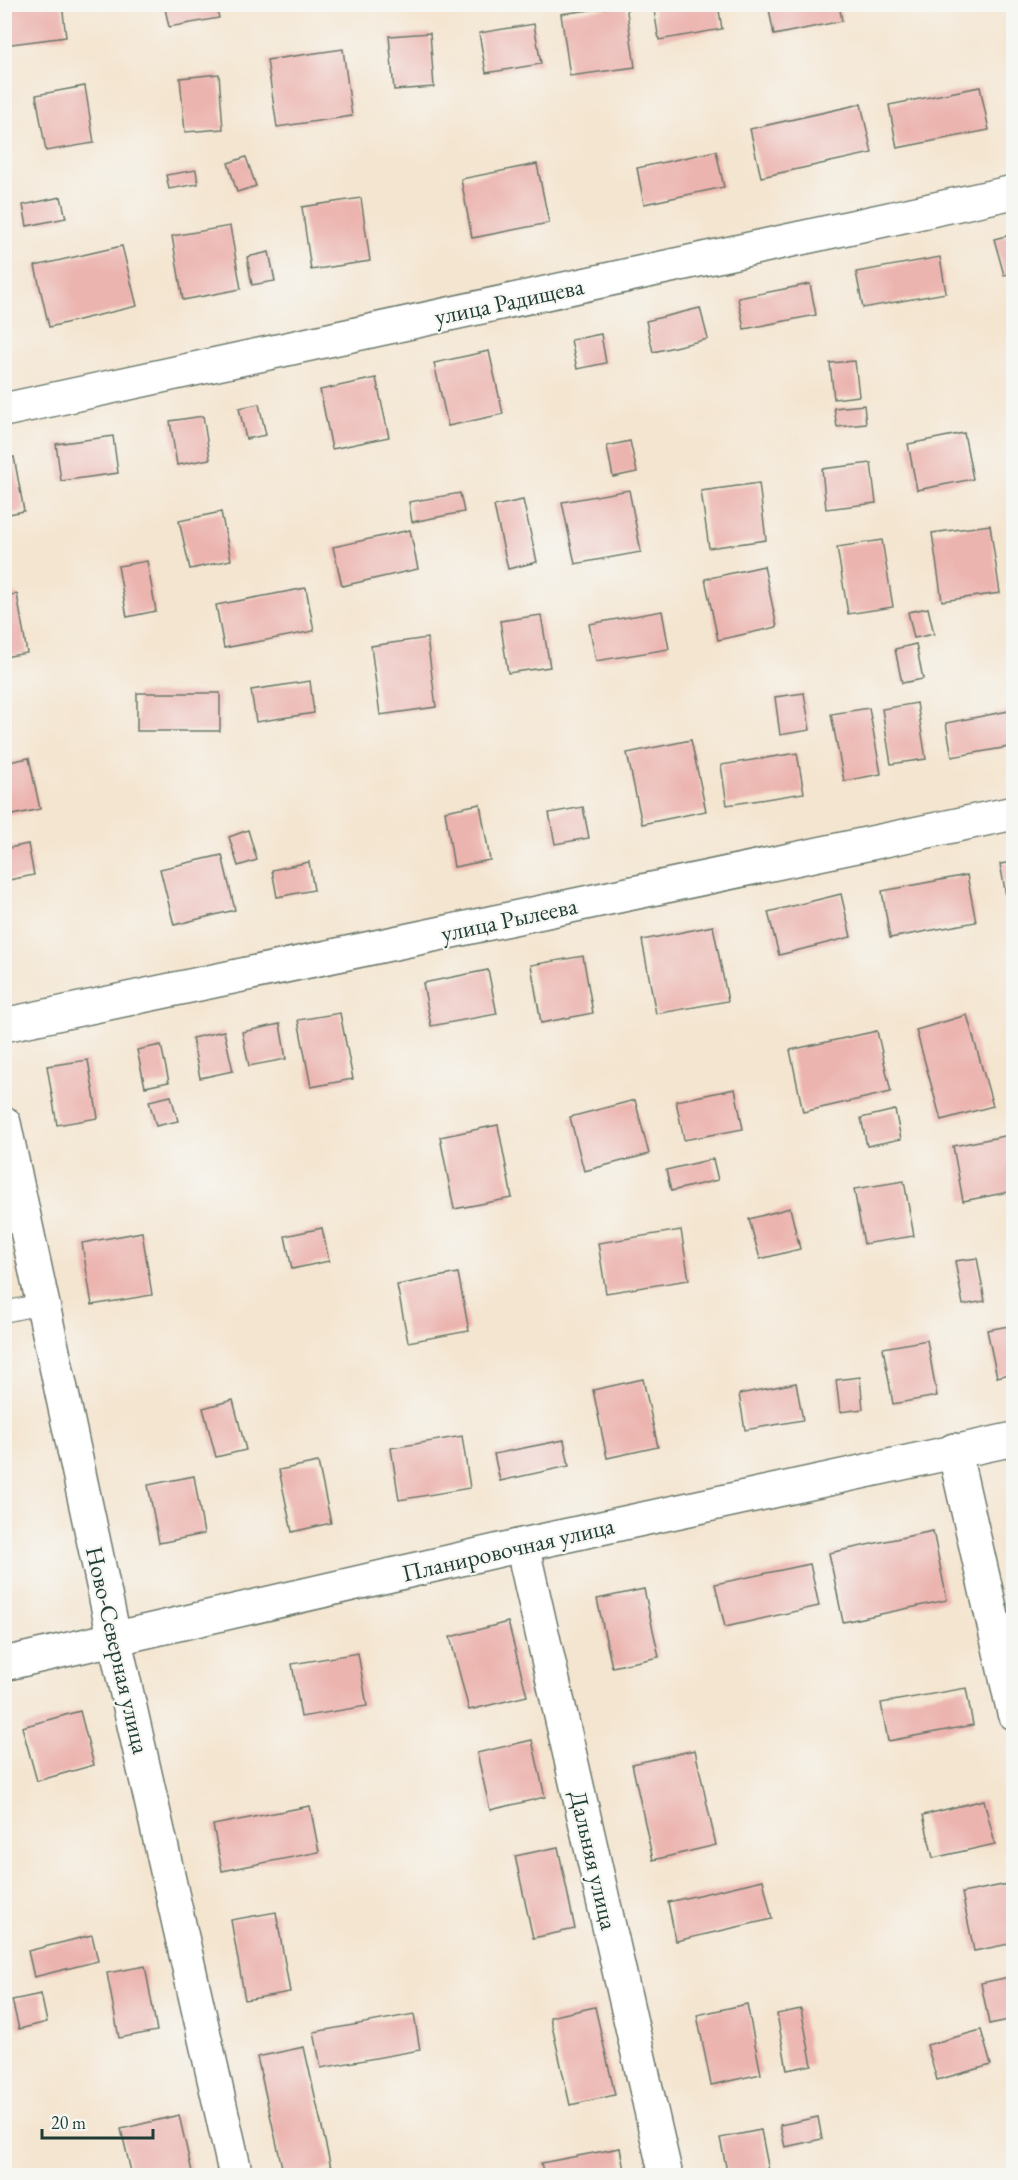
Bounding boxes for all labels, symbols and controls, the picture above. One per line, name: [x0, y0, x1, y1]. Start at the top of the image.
street label: улица Радищева: [432, 270, 587, 332]
street label: улица Рылеева: [438, 889, 580, 949]
street label: Планировочная улица: [399, 1509, 618, 1589]
street label: Ново-Северная улица: [79, 1543, 157, 1757]
street label: Дальняя улица: [563, 1787, 625, 1933]
scale bar: [42, 2102, 153, 2140]
text: 20 m: [51, 2111, 86, 2134]

